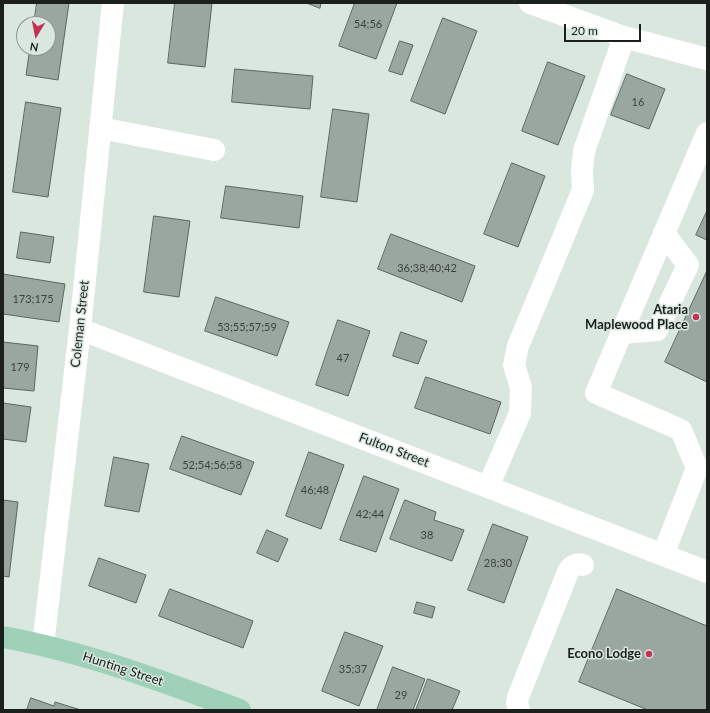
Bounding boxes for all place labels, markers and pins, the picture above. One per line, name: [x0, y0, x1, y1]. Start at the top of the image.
place label: Ataria Maplewood Place: [585, 302, 688, 333]
marker: Ataria Maplewood Place: [691, 312, 701, 322]
place label: Econo Lodge: [567, 646, 641, 662]
marker: Econo Lodge: [644, 649, 654, 659]

